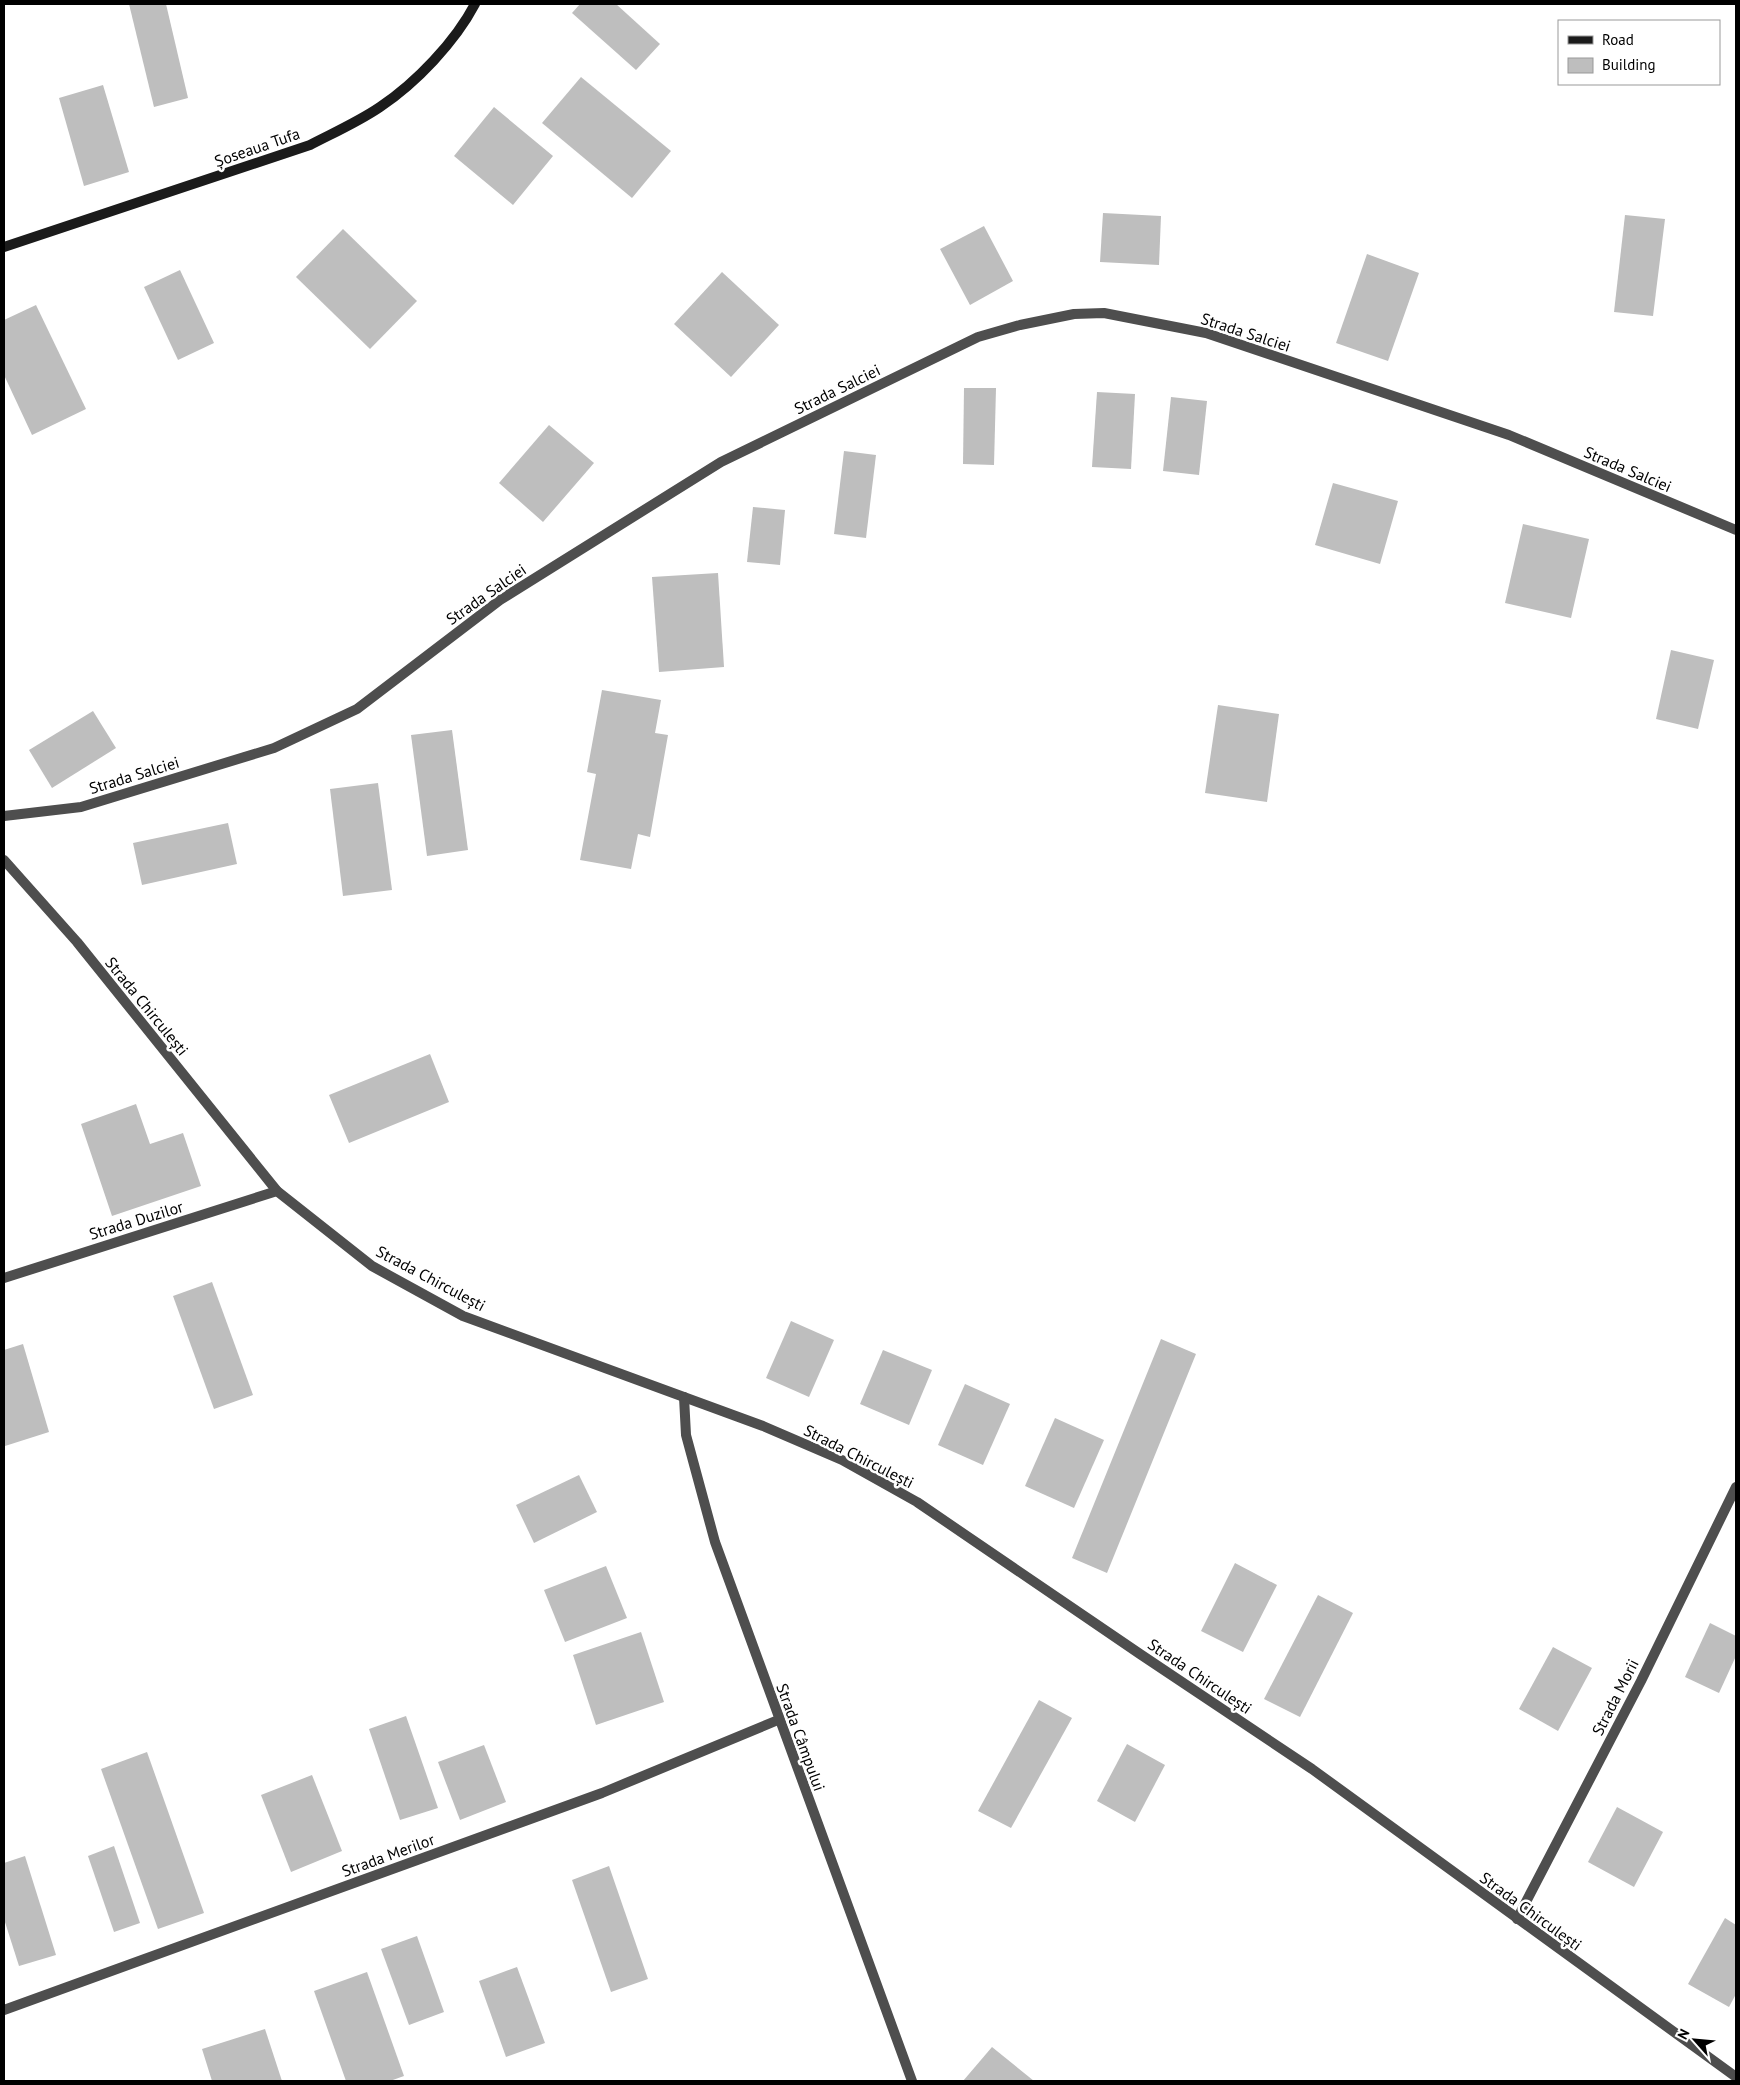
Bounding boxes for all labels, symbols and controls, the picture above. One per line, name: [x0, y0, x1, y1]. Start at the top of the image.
legend: [1558, 20, 1720, 85]
text: Road: [1602, 30, 1634, 49]
text: Building: [1602, 55, 1656, 74]
street label: Șoseaua Tufa: [212, 123, 302, 171]
street label: Strada Salciei: [1199, 308, 1293, 356]
street label: Strada Salciei: [791, 360, 883, 418]
street label: Strada Salciei: [1581, 442, 1675, 496]
street label: Strada Salciei: [442, 559, 530, 629]
street label: Strada Salciei: [87, 752, 181, 798]
street label: Strada Chirculești: [101, 953, 193, 1059]
street label: Strada Duzilor: [87, 1196, 186, 1244]
street label: Strada Chirculești: [373, 1241, 489, 1315]
street label: Strada Chirculești: [801, 1420, 917, 1492]
street label: Strada Chirculești: [1144, 1634, 1256, 1718]
street label: Strada Morii: [1587, 1655, 1643, 1739]
street label: Strada Câmpului: [772, 1680, 830, 1794]
street label: Strada Merilor: [339, 1829, 438, 1881]
street label: Strada Chirculești: [1476, 1867, 1586, 1955]
north arrow: [1670, 2015, 1720, 2065]
text: N: [1673, 2026, 1694, 2042]

